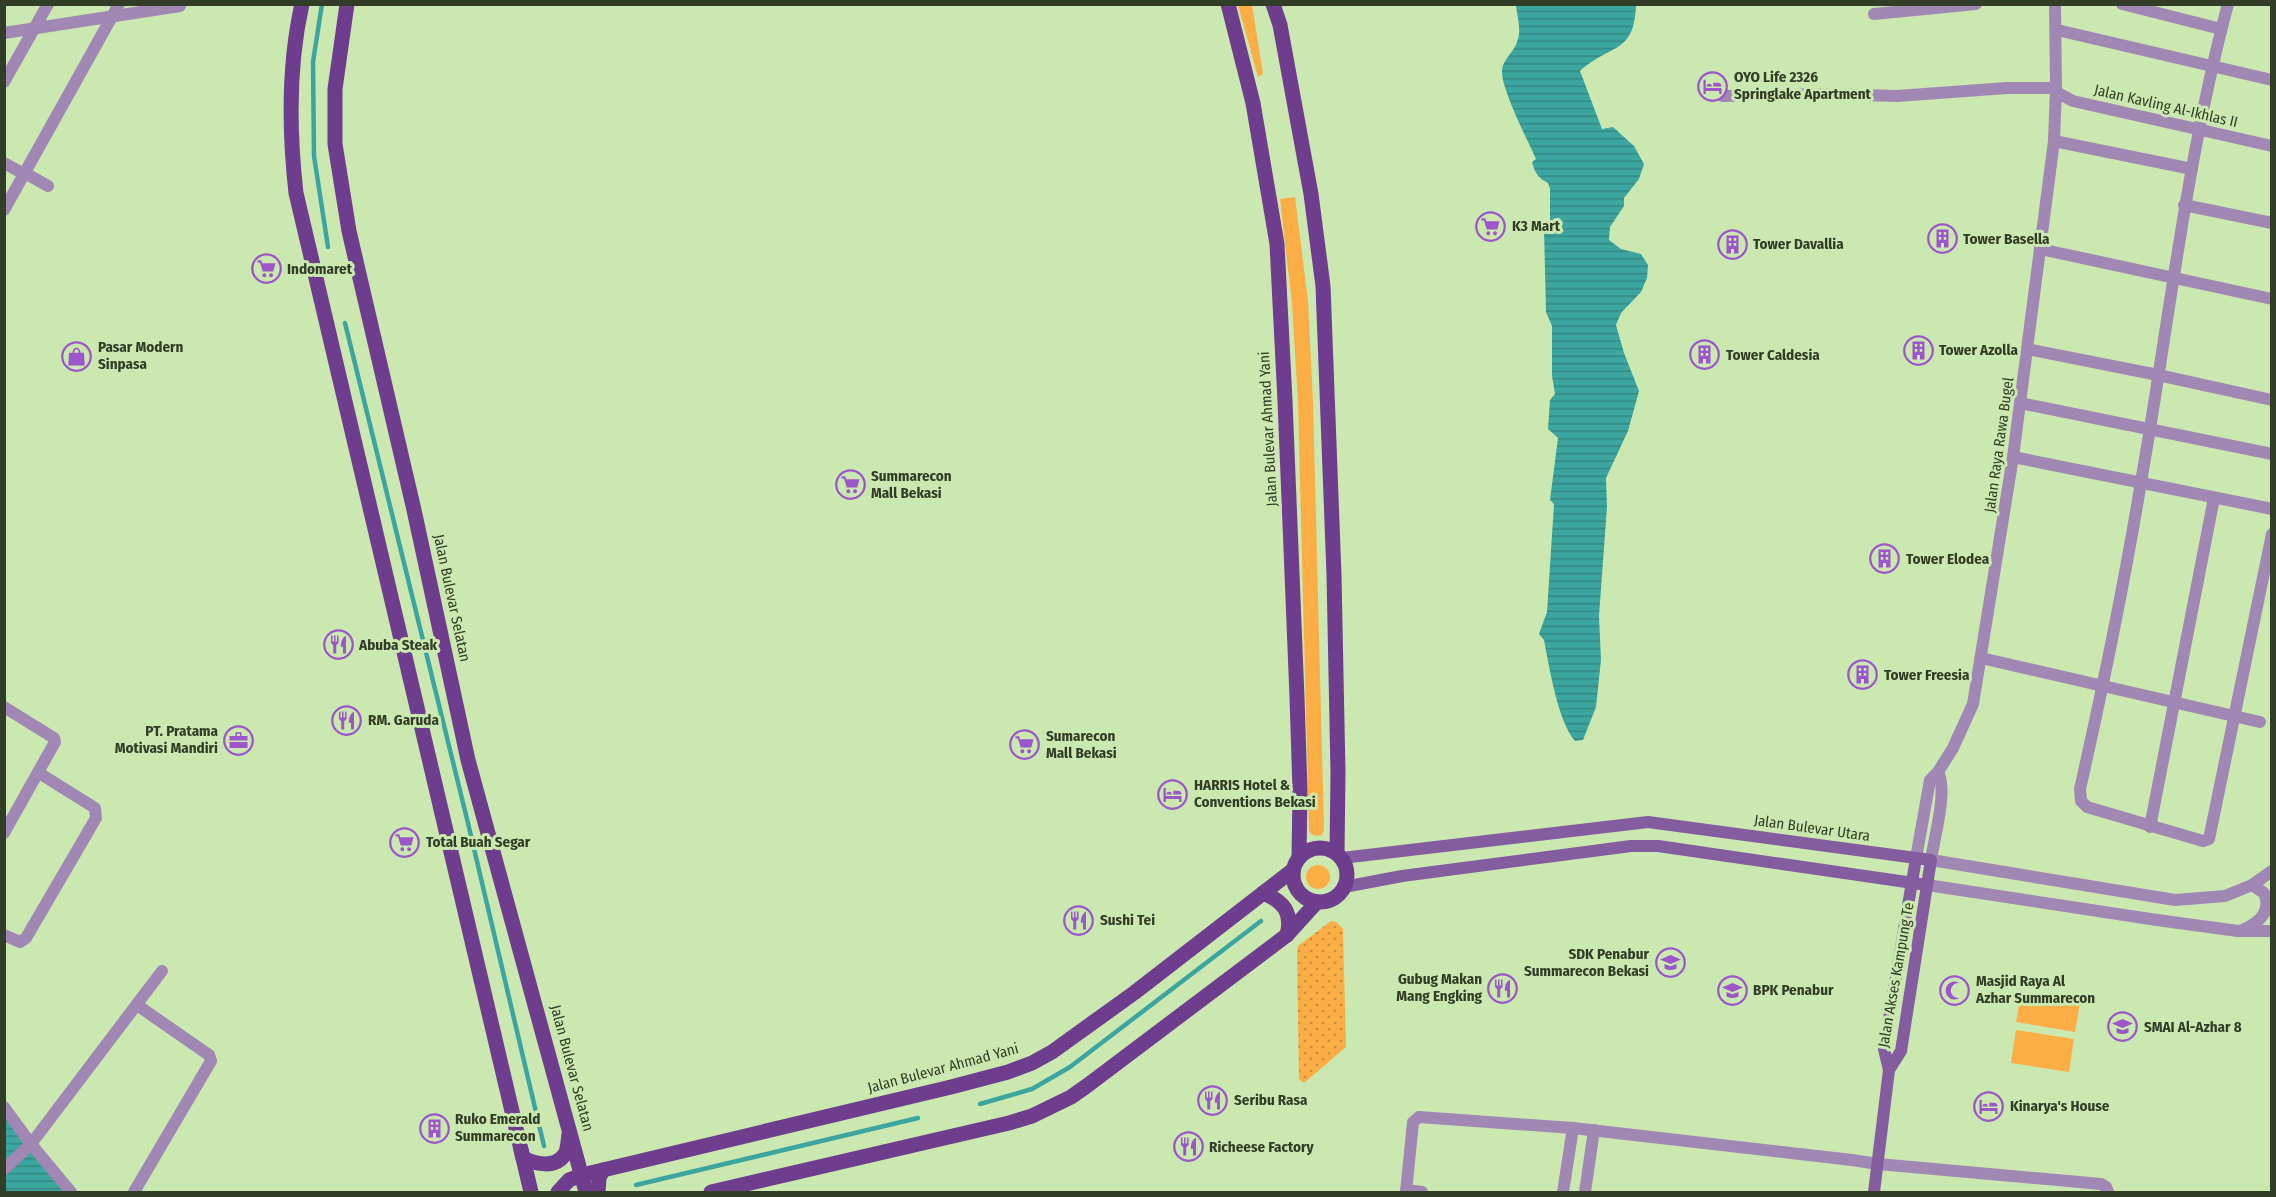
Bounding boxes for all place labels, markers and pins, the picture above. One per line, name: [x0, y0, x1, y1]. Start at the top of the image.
place label: OYO Life 2326 Springlake Apartment: [1734, 68, 1872, 103]
hotel icon: OYO Life 2326 Springlake Apartment: [1697, 70, 1729, 102]
supermarket icon: K3 Mart: [1475, 210, 1507, 242]
place label: K3 Mart: [1512, 217, 1561, 235]
building icon: Tower Basella: [1926, 223, 1958, 255]
building icon: Tower Davallia: [1716, 228, 1748, 260]
place label: Tower Basella: [1963, 230, 2050, 248]
place label: Tower Davallia: [1753, 235, 1844, 253]
supermarket icon: Indomaret: [250, 253, 282, 285]
place label: Indomaret: [287, 260, 353, 278]
building icon: Tower Azolla: [1902, 334, 1934, 366]
place label: Pasar Modern Sinpasa: [98, 338, 183, 373]
building icon: Tower Caldesia: [1689, 339, 1721, 371]
shop icon: Pasar Modern Sinpasa: [61, 340, 93, 372]
place label: Tower Azolla: [1939, 341, 2018, 359]
place label: Tower Caldesia: [1726, 346, 1820, 364]
place label: Summarecon Mall Bekasi: [871, 467, 952, 502]
supermarket icon: Summarecon Mall Bekasi: [834, 469, 866, 501]
building icon: Tower Elodea: [1869, 543, 1901, 575]
place label: Tower Elodea: [1906, 550, 1990, 568]
restaurant icon: Abuba Steak: [322, 629, 354, 661]
place label: Abuba Steak: [358, 636, 437, 654]
building icon: Tower Freesia: [1847, 659, 1879, 691]
place label: Tower Freesia: [1884, 666, 1970, 684]
restaurant icon: RM. Garuda: [331, 704, 363, 736]
place label: RM. Garuda: [368, 711, 440, 729]
place label: PT. Pratama Motivasi Mandiri: [115, 722, 219, 757]
office icon: PT. Pratama Motivasi Mandiri: [223, 724, 255, 756]
place label: Sumarecon Mall Bekasi: [1046, 727, 1117, 762]
supermarket icon: Sumarecon Mall Bekasi: [1009, 729, 1041, 761]
place label: HARRIS Hotel & Conventions Bekasi: [1194, 776, 1316, 811]
hotel icon: HARRIS Hotel & Conventions Bekasi: [1157, 778, 1189, 810]
supermarket icon: Total Buah Segar: [389, 826, 421, 858]
place label: Total Buah Segar: [426, 833, 531, 851]
restaurant icon: Sushi Tei: [1063, 904, 1095, 936]
place label: Sushi Tei: [1100, 911, 1155, 929]
place label: SDK Penabur Summarecon Bekasi: [1524, 945, 1649, 980]
school or university icon: SDK Penabur Summarecon Bekasi: [1654, 947, 1686, 979]
place label: Gubug Makan Mang Engking: [1396, 970, 1483, 1005]
restaurant icon: Gubug Makan Mang Engking: [1487, 972, 1519, 1004]
place label: Masjid Raya Al Azhar Summarecon: [1975, 972, 2095, 1007]
school or university icon: BPK Penabur: [1716, 974, 1748, 1006]
mosque icon: Masjid Raya Al Azhar Summarecon: [1939, 974, 1971, 1006]
place label: BPK Penabur: [1753, 981, 1834, 999]
school or university icon: SMAI Al-Azhar 8: [2107, 1011, 2139, 1043]
place label: SMAI Al-Azhar 8: [2144, 1018, 2242, 1036]
restaurant icon: Seribu Rasa: [1197, 1084, 1229, 1116]
hotel icon: Kinarya's House: [1973, 1090, 2005, 1122]
place label: Seribu Rasa: [1234, 1091, 1308, 1109]
place label: Kinarya's House: [2010, 1097, 2110, 1115]
place label: Ruko Emerald Summarecon: [455, 1110, 540, 1145]
building icon: Ruko Emerald Summarecon: [418, 1112, 450, 1144]
restaurant icon: Richeese Factory: [1172, 1131, 1204, 1163]
place label: Richeese Factory: [1209, 1138, 1314, 1156]

